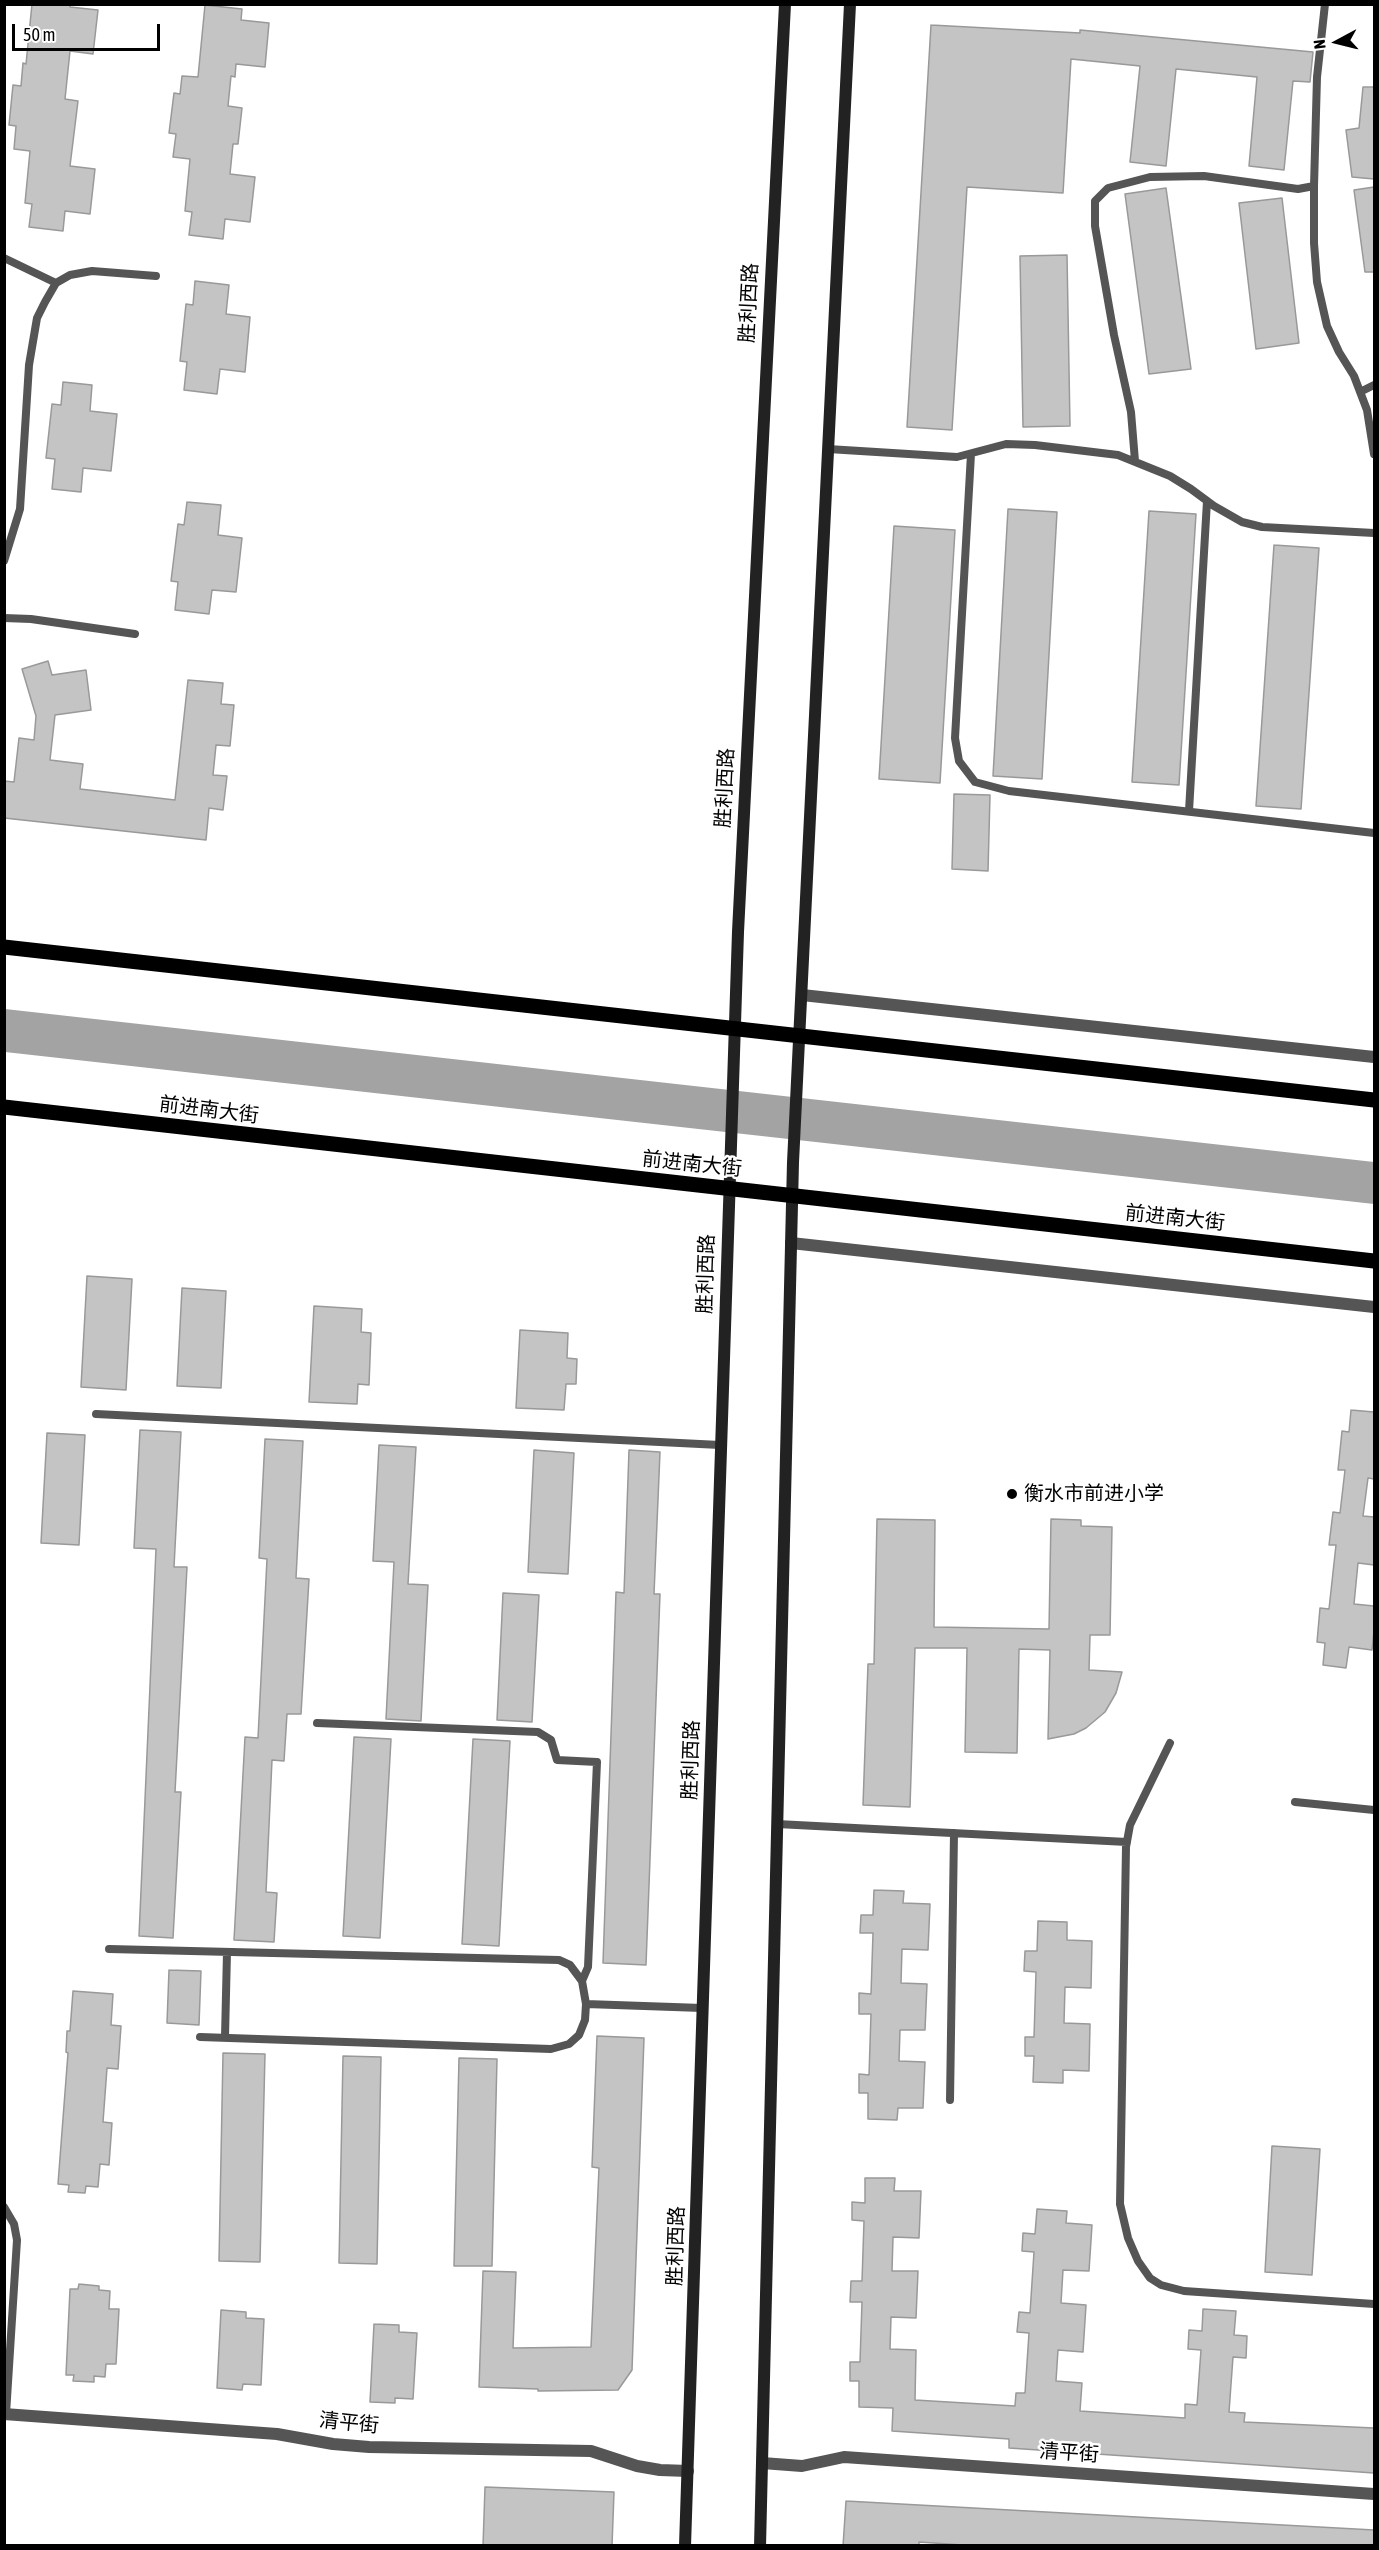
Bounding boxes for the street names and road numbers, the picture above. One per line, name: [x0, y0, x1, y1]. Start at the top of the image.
street label: 胜利西路: [735, 262, 763, 344]
street label: 胜利西路: [711, 747, 739, 829]
street label: 前进南大街: [158, 1092, 260, 1128]
street label: 前进南大街: [641, 1147, 743, 1181]
street label: 前进南大街: [1124, 1201, 1226, 1235]
street label: 胜利西路: [693, 1234, 719, 1314]
street label: 胜利西路: [678, 1720, 704, 1800]
street label: 胜利西路: [663, 2206, 689, 2286]
street label: 清平街: [318, 2408, 380, 2438]
street label: 清平街: [1038, 2439, 1100, 2467]

